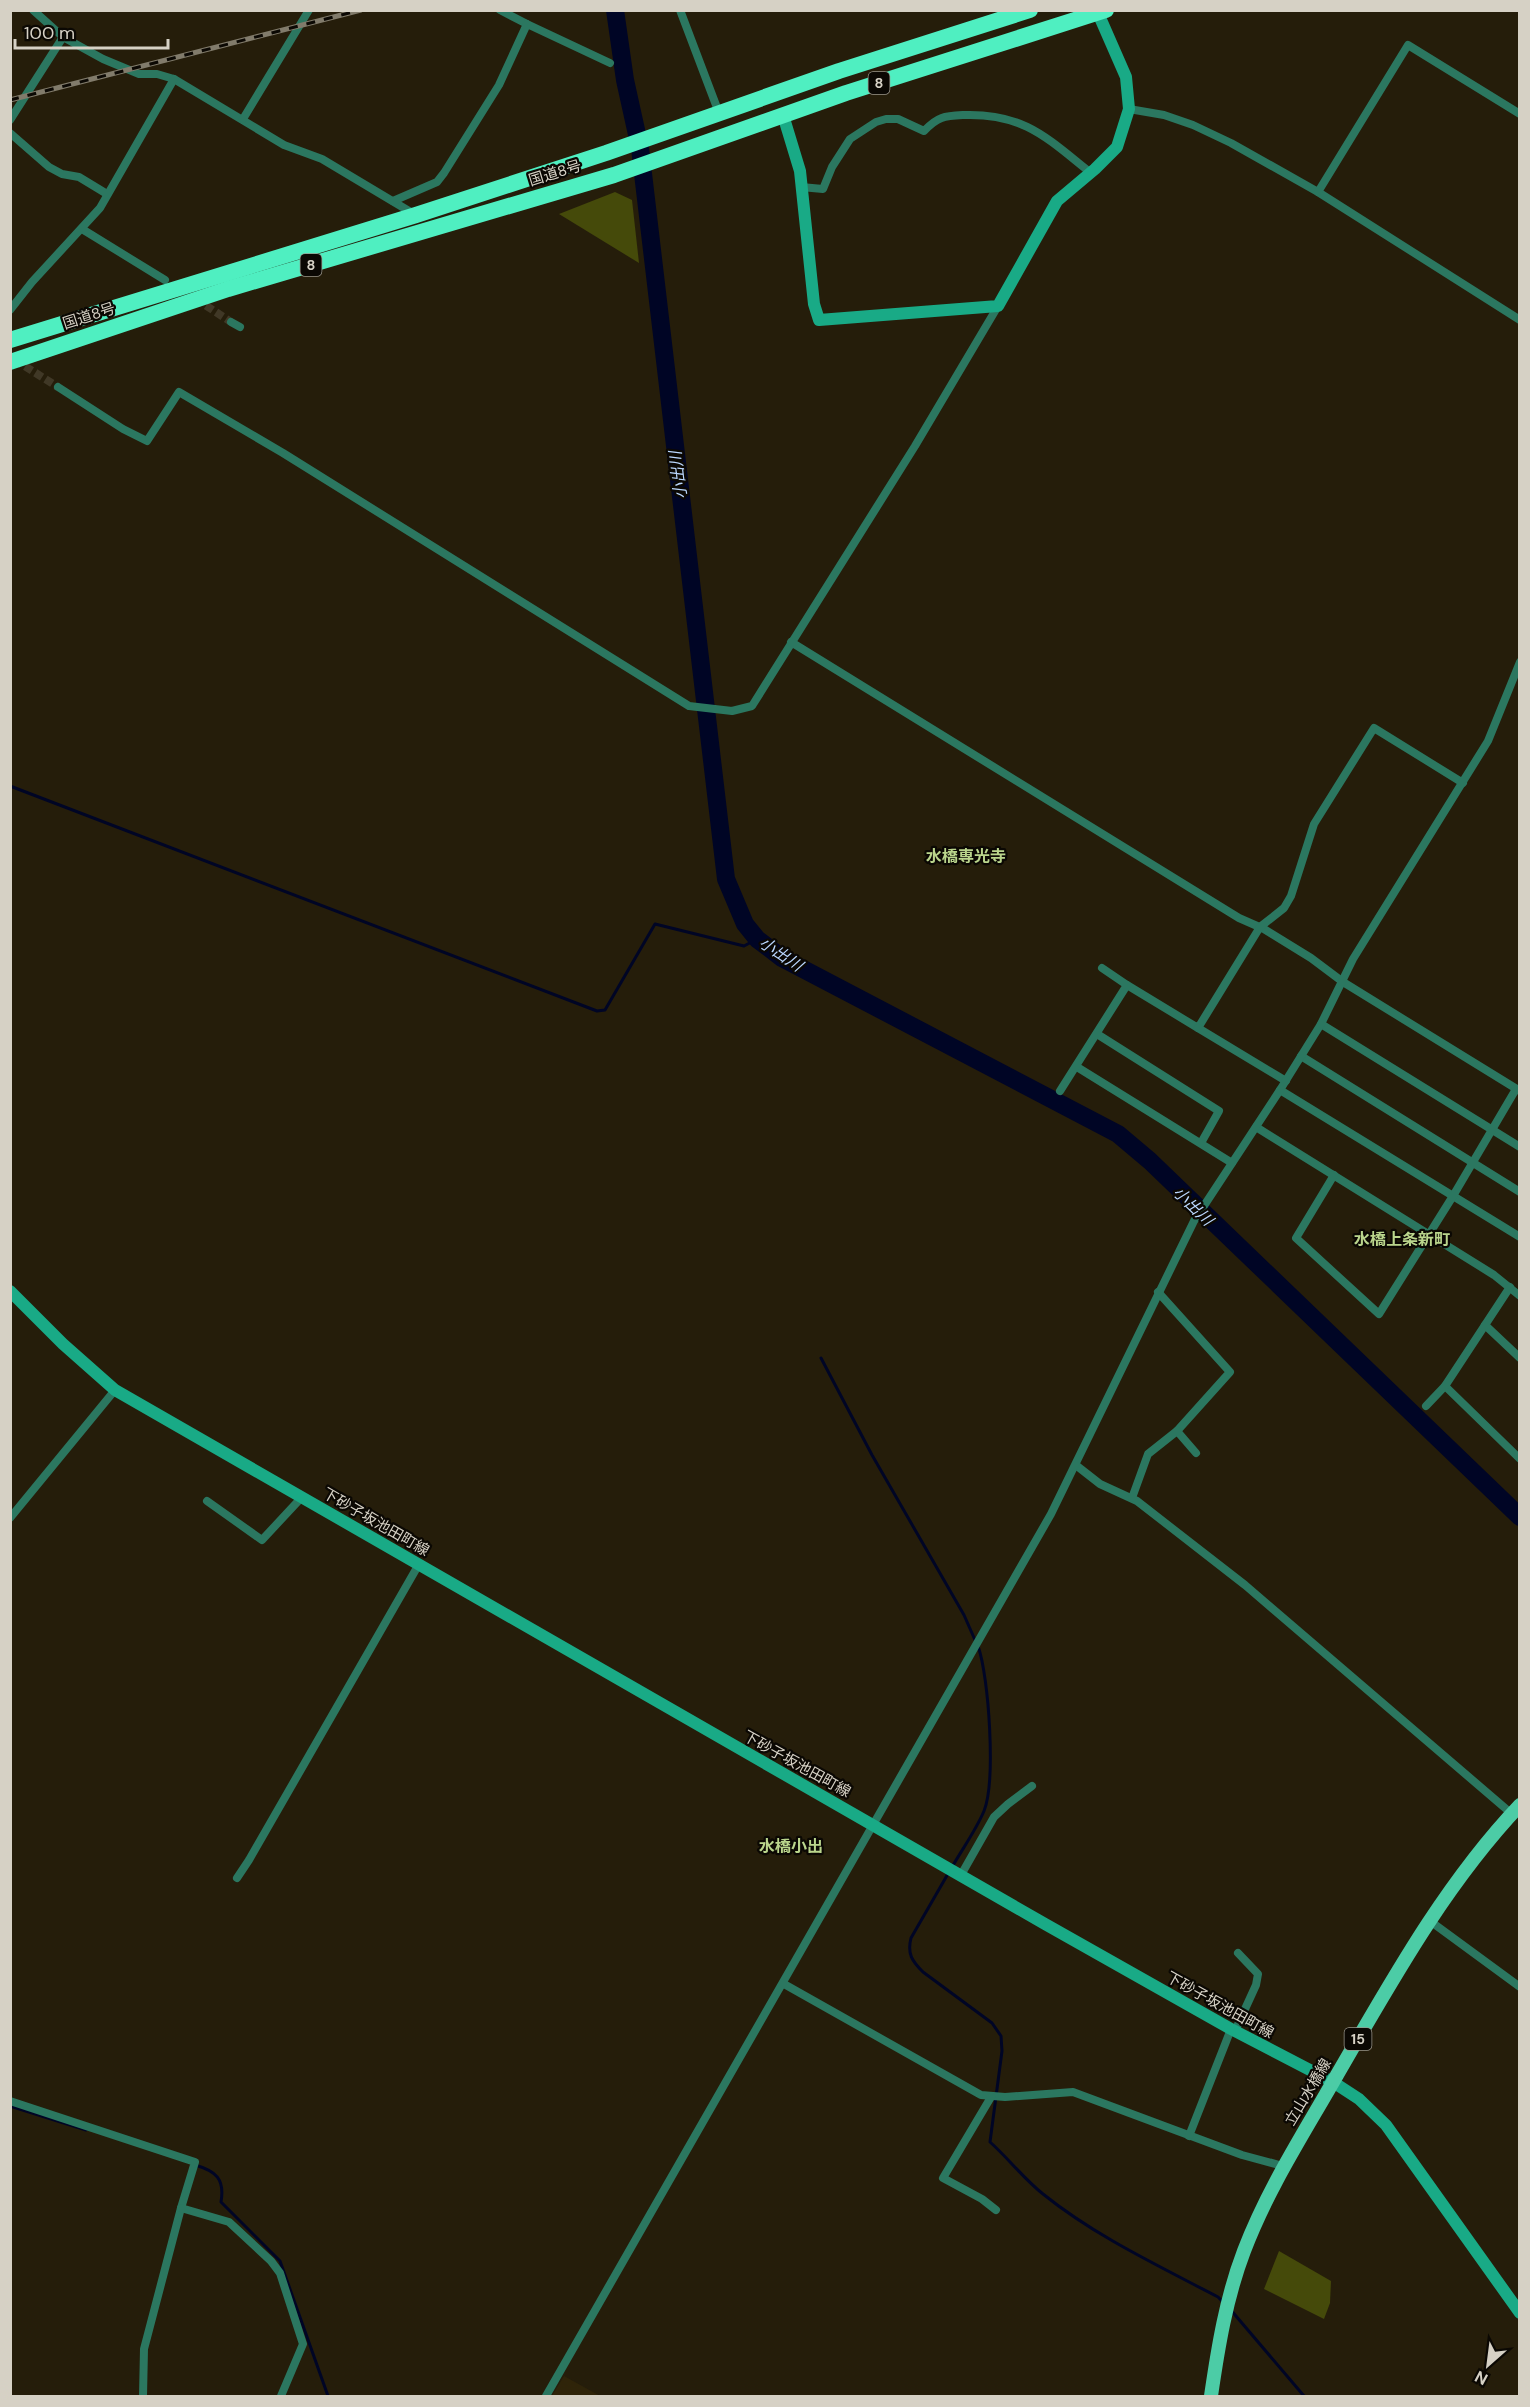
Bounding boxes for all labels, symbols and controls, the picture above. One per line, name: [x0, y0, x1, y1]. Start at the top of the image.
scale bar: [15, 12, 168, 50]
text: 100 m: [24, 21, 75, 45]
road number: 8: [868, 72, 890, 94]
street label: 国道8号: [526, 156, 584, 190]
road number: 8: [300, 254, 322, 276]
street label: 国道8号: [60, 298, 118, 334]
water label: 小出川: [664, 448, 691, 500]
district label: 水橋専光寺: [926, 846, 1006, 867]
water label: 小出川: [755, 932, 808, 977]
water label: 小出川: [1168, 1182, 1219, 1232]
district label: 水橋上条新町: [1354, 1229, 1450, 1250]
street label: 下砂子坂池田町線: [319, 1483, 433, 1561]
street label: 下砂子坂池田町線: [740, 1726, 854, 1802]
district label: 水橋小出: [759, 1836, 823, 1857]
street label: 下砂子坂池田町線: [1163, 1967, 1277, 2043]
road number: 15: [1344, 2028, 1372, 2050]
street label: 立山水橋線: [1280, 2055, 1336, 2129]
north arrow: [1458, 2335, 1518, 2395]
text: N: [1471, 2366, 1491, 2390]

